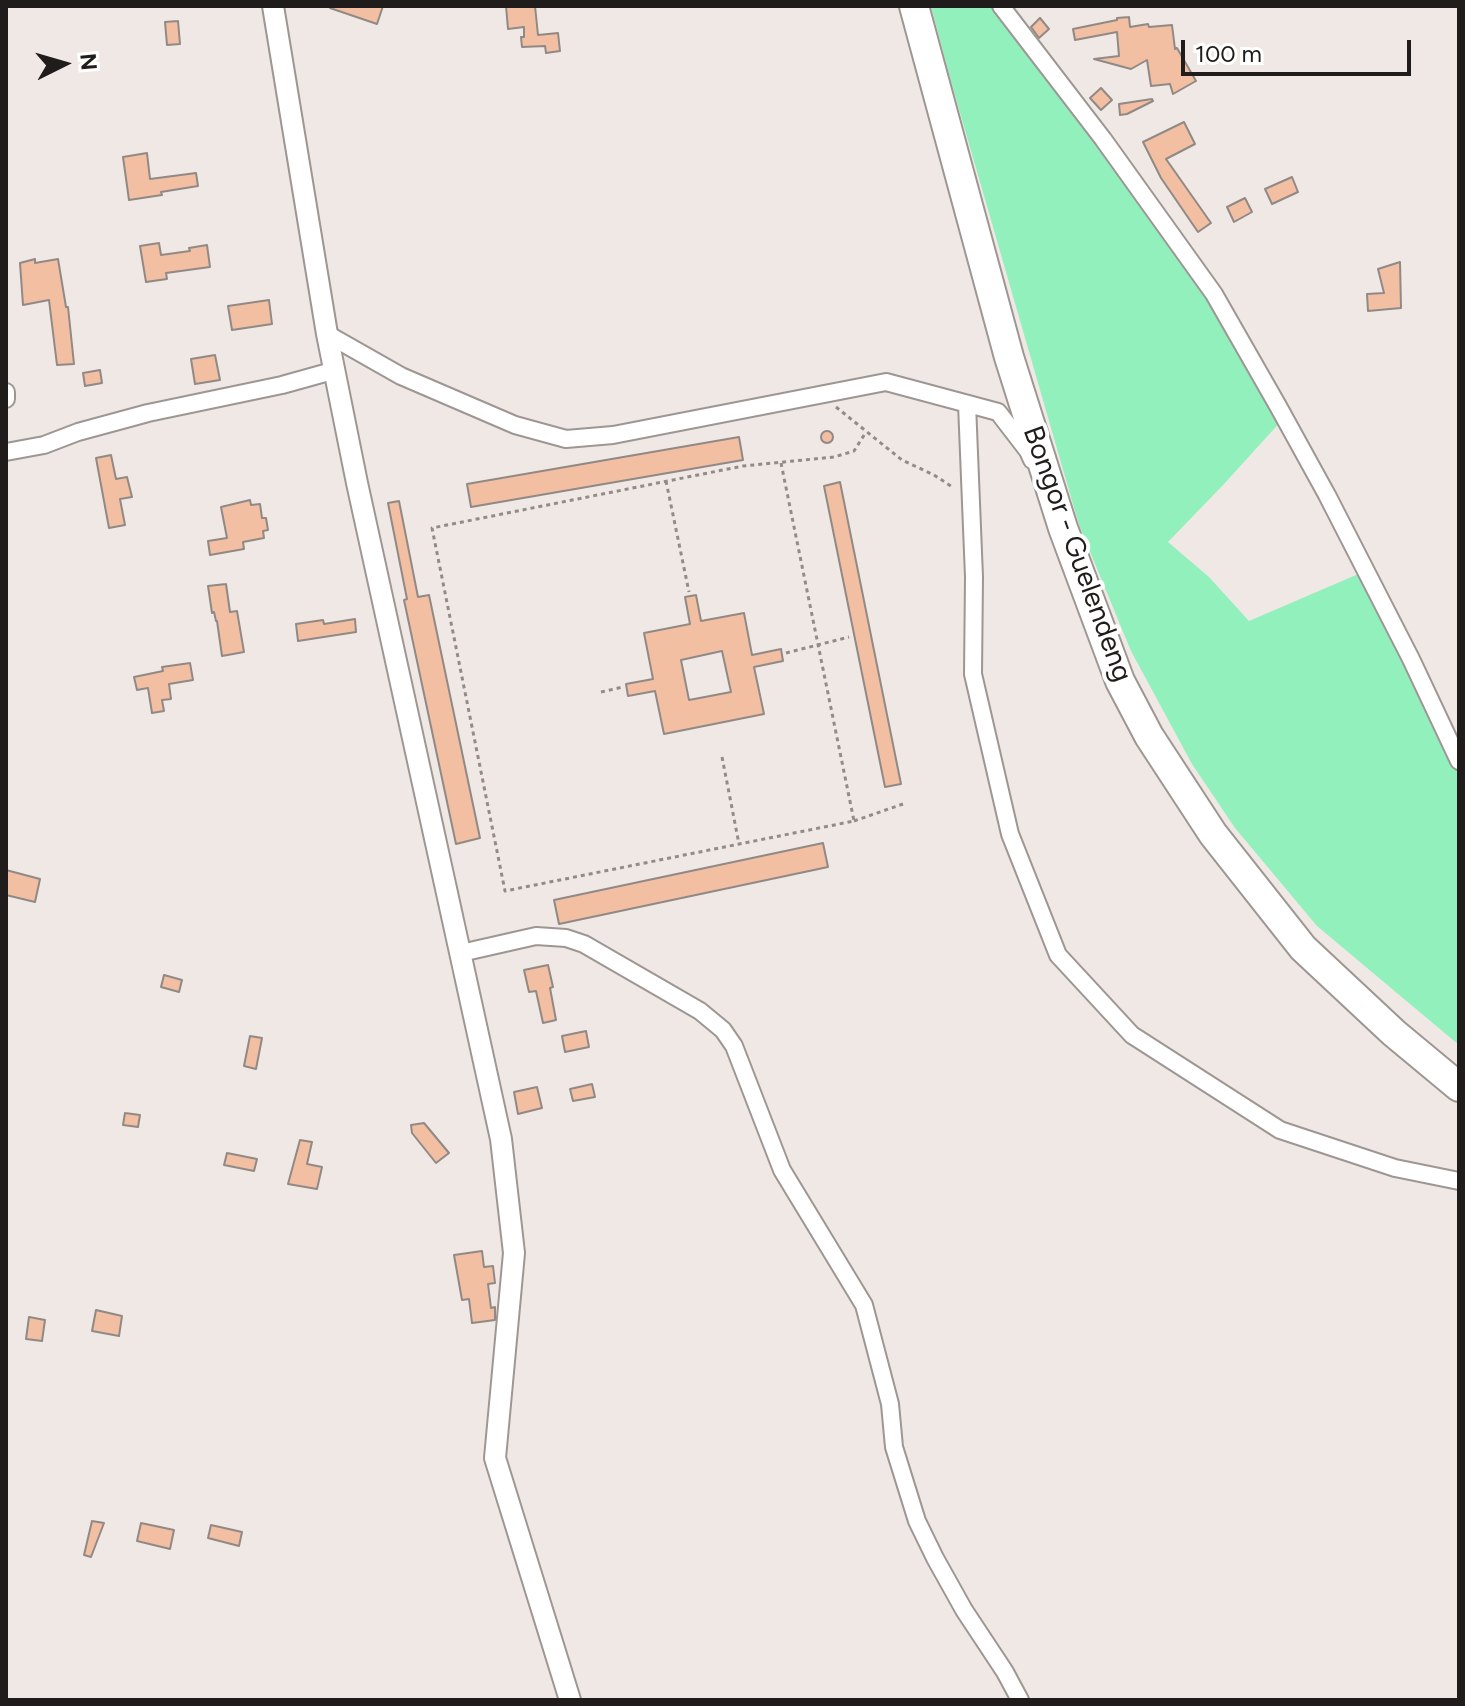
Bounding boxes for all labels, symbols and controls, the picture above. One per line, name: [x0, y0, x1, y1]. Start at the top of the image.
north arrow: [24, 24, 104, 104]
scale bar: [1185, 24, 1415, 74]
text: 100 m: [1195, 39, 1262, 68]
text: N: [74, 52, 103, 72]
street label: Bongor - Guelendeng: [1015, 422, 1139, 686]

